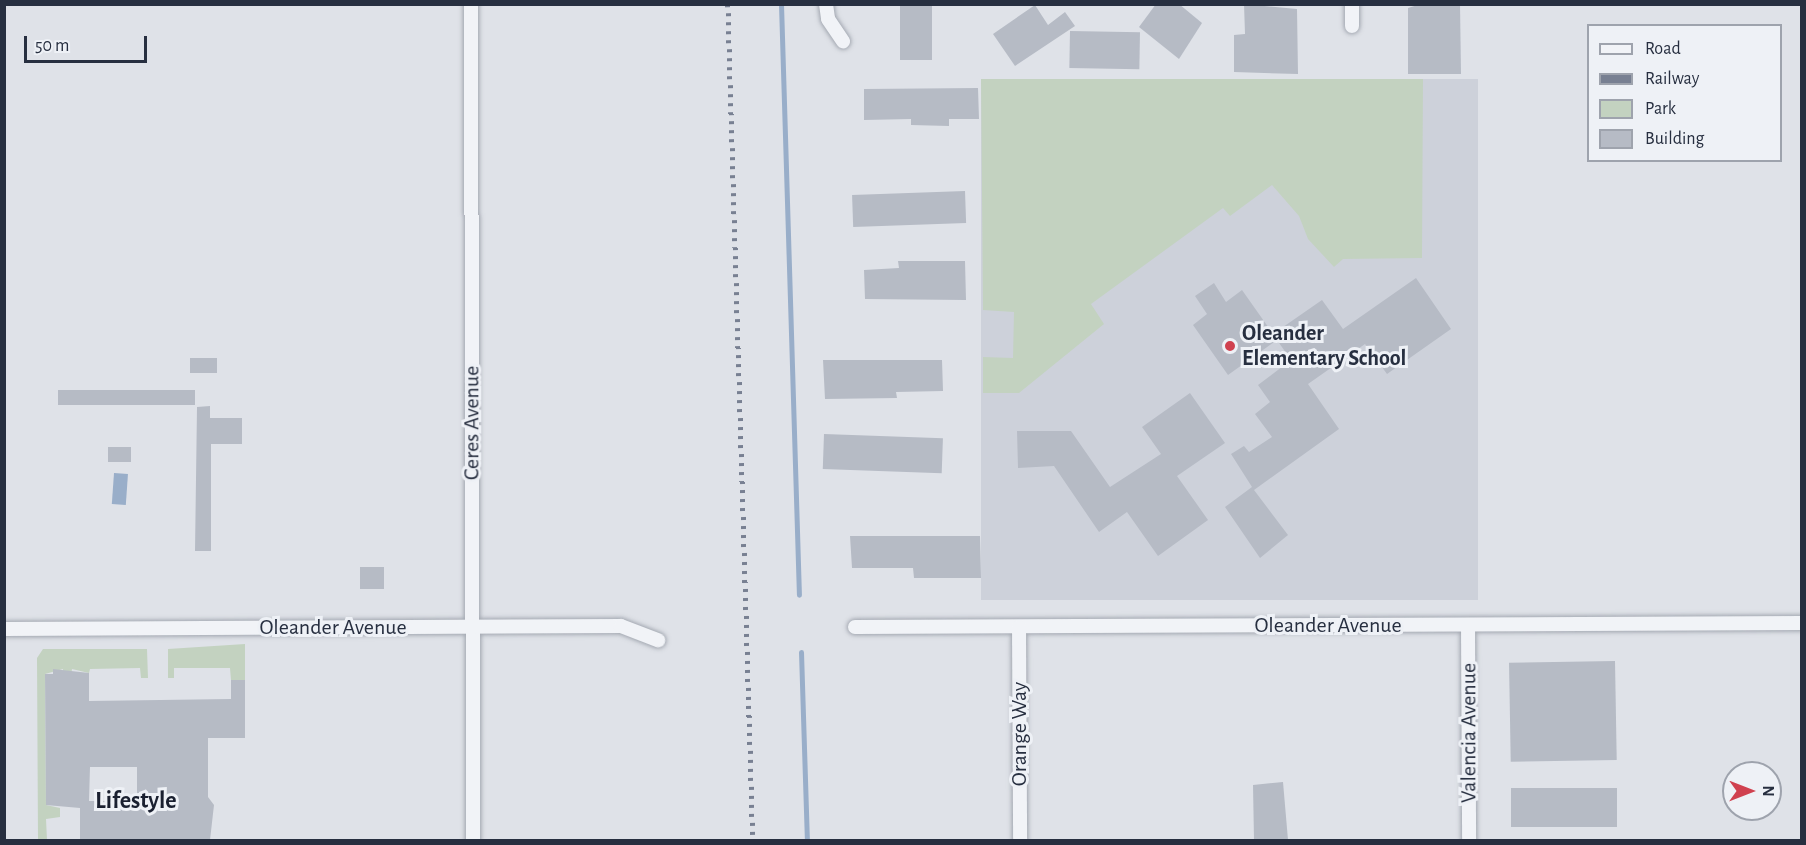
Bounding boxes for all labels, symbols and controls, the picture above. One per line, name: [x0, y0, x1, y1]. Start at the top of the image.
scale bar: [27, 24, 150, 62]
legend: [1587, 24, 1782, 162]
text: 50 m: [35, 37, 69, 55]
text: Road: [1645, 40, 1681, 58]
text: Railway: [1645, 70, 1699, 88]
text: Park: [1645, 100, 1676, 118]
text: Building: [1645, 130, 1704, 148]
place label: Oleander Elementary School: [1242, 320, 1406, 372]
marker: Oleander Elementary School: [1223, 339, 1237, 353]
street label: Ceres Avenue: [459, 366, 485, 480]
street label: Oleander Avenue: [1254, 613, 1402, 639]
street label: Oleander Avenue: [259, 615, 407, 641]
street label: Valencia Avenue: [1456, 663, 1482, 803]
street label: Orange Way: [1007, 682, 1033, 786]
north arrow: [1722, 761, 1782, 821]
text: N: [1760, 785, 1776, 797]
district label: Lifestyle: [95, 788, 177, 816]

